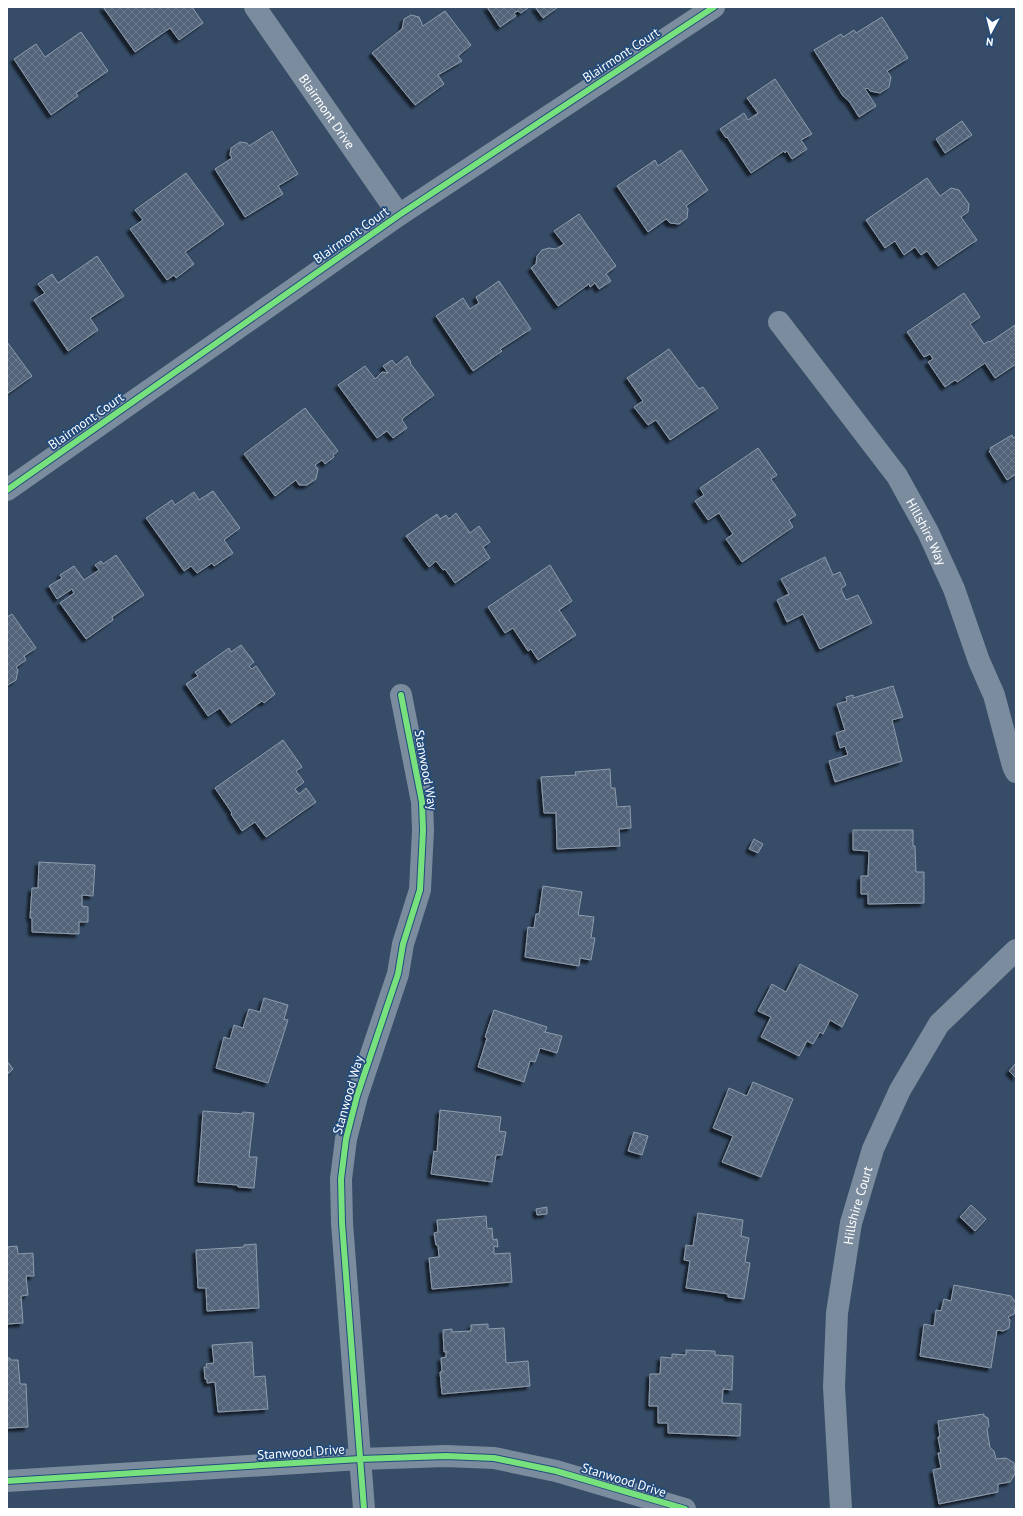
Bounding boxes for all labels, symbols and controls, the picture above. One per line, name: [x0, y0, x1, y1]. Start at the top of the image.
north arrow: [971, 12, 1011, 52]
street label: Blairmont Court: [579, 23, 663, 86]
text: N: [985, 35, 994, 49]
street label: Blairmont Drive: [295, 71, 359, 152]
street label: Blairmont Court: [310, 202, 393, 267]
street label: Blairmont Court: [45, 388, 128, 453]
street label: Hillshire Way: [902, 495, 950, 568]
street label: Stanwood Way: [411, 729, 441, 811]
street label: Stanwood Way: [329, 1054, 367, 1136]
street label: Hillshire Court: [839, 1164, 876, 1246]
street label: Stanwood Drive: [257, 1440, 345, 1464]
street label: Stanwood Drive: [580, 1459, 668, 1501]

